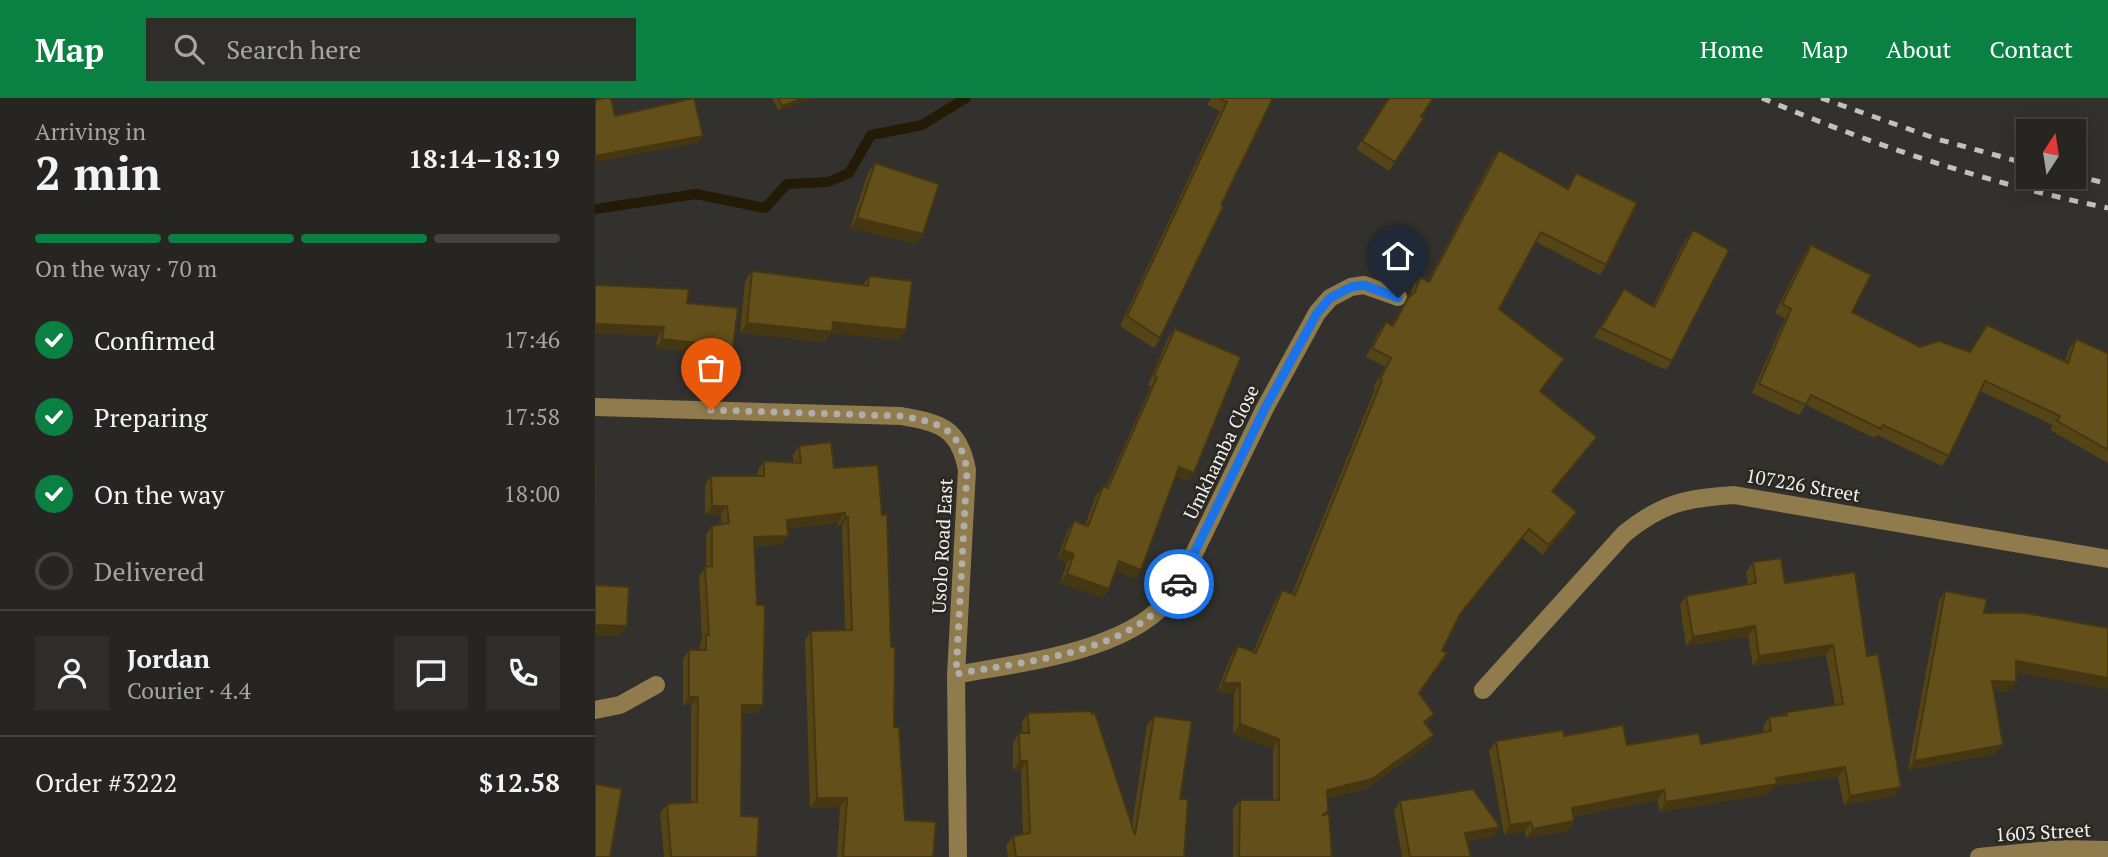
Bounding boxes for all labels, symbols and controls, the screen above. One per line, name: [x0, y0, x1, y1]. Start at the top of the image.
search box: [146, 18, 636, 81]
text: Map: [35, 28, 104, 71]
icon: search: [170, 30, 208, 68]
text: Search here: [226, 32, 361, 66]
text: Home: [1700, 33, 1764, 65]
text: Map: [1802, 33, 1848, 65]
text: About: [1886, 33, 1952, 65]
text: Contact: [1990, 33, 2073, 65]
text: Arriving in: [35, 116, 146, 147]
north arrow: [2016, 119, 2086, 189]
map controls: [2016, 119, 2086, 189]
text: 18:14–18:19: [408, 141, 560, 175]
text: 2 min: [35, 142, 161, 203]
pin: [1368, 226, 1428, 298]
icon: home: [1379, 237, 1417, 275]
text: On the way · 70 m: [35, 253, 217, 284]
icon: check: [35, 321, 73, 359]
text: Confirmed: [94, 323, 215, 357]
text: 17:46: [503, 324, 560, 355]
pin: [681, 338, 741, 410]
icon: bag: [692, 349, 730, 387]
street label: Umkhamba Close: [1177, 380, 1264, 523]
icon: check: [35, 398, 73, 436]
text: Preparing: [94, 400, 207, 434]
text: 17:58: [503, 401, 560, 432]
street label: 107226 Street: [1744, 462, 1862, 507]
icon: check: [35, 475, 73, 513]
text: On the way: [94, 477, 225, 511]
text: 18:00: [503, 478, 560, 509]
street label: Usolo Road East: [925, 478, 958, 614]
courier: [1144, 549, 1214, 619]
text: Delivered: [94, 554, 204, 588]
icon: car: [1160, 565, 1198, 603]
button: person: [35, 636, 109, 710]
button: chat: [394, 636, 468, 710]
button: phone: [486, 636, 560, 710]
text: Jordan: [127, 641, 210, 675]
text: Courier · 4.4: [127, 675, 251, 706]
text: Order #3222: [35, 765, 177, 799]
text: $12.58: [479, 765, 560, 799]
street label: 1603 Street: [1994, 817, 2091, 846]

